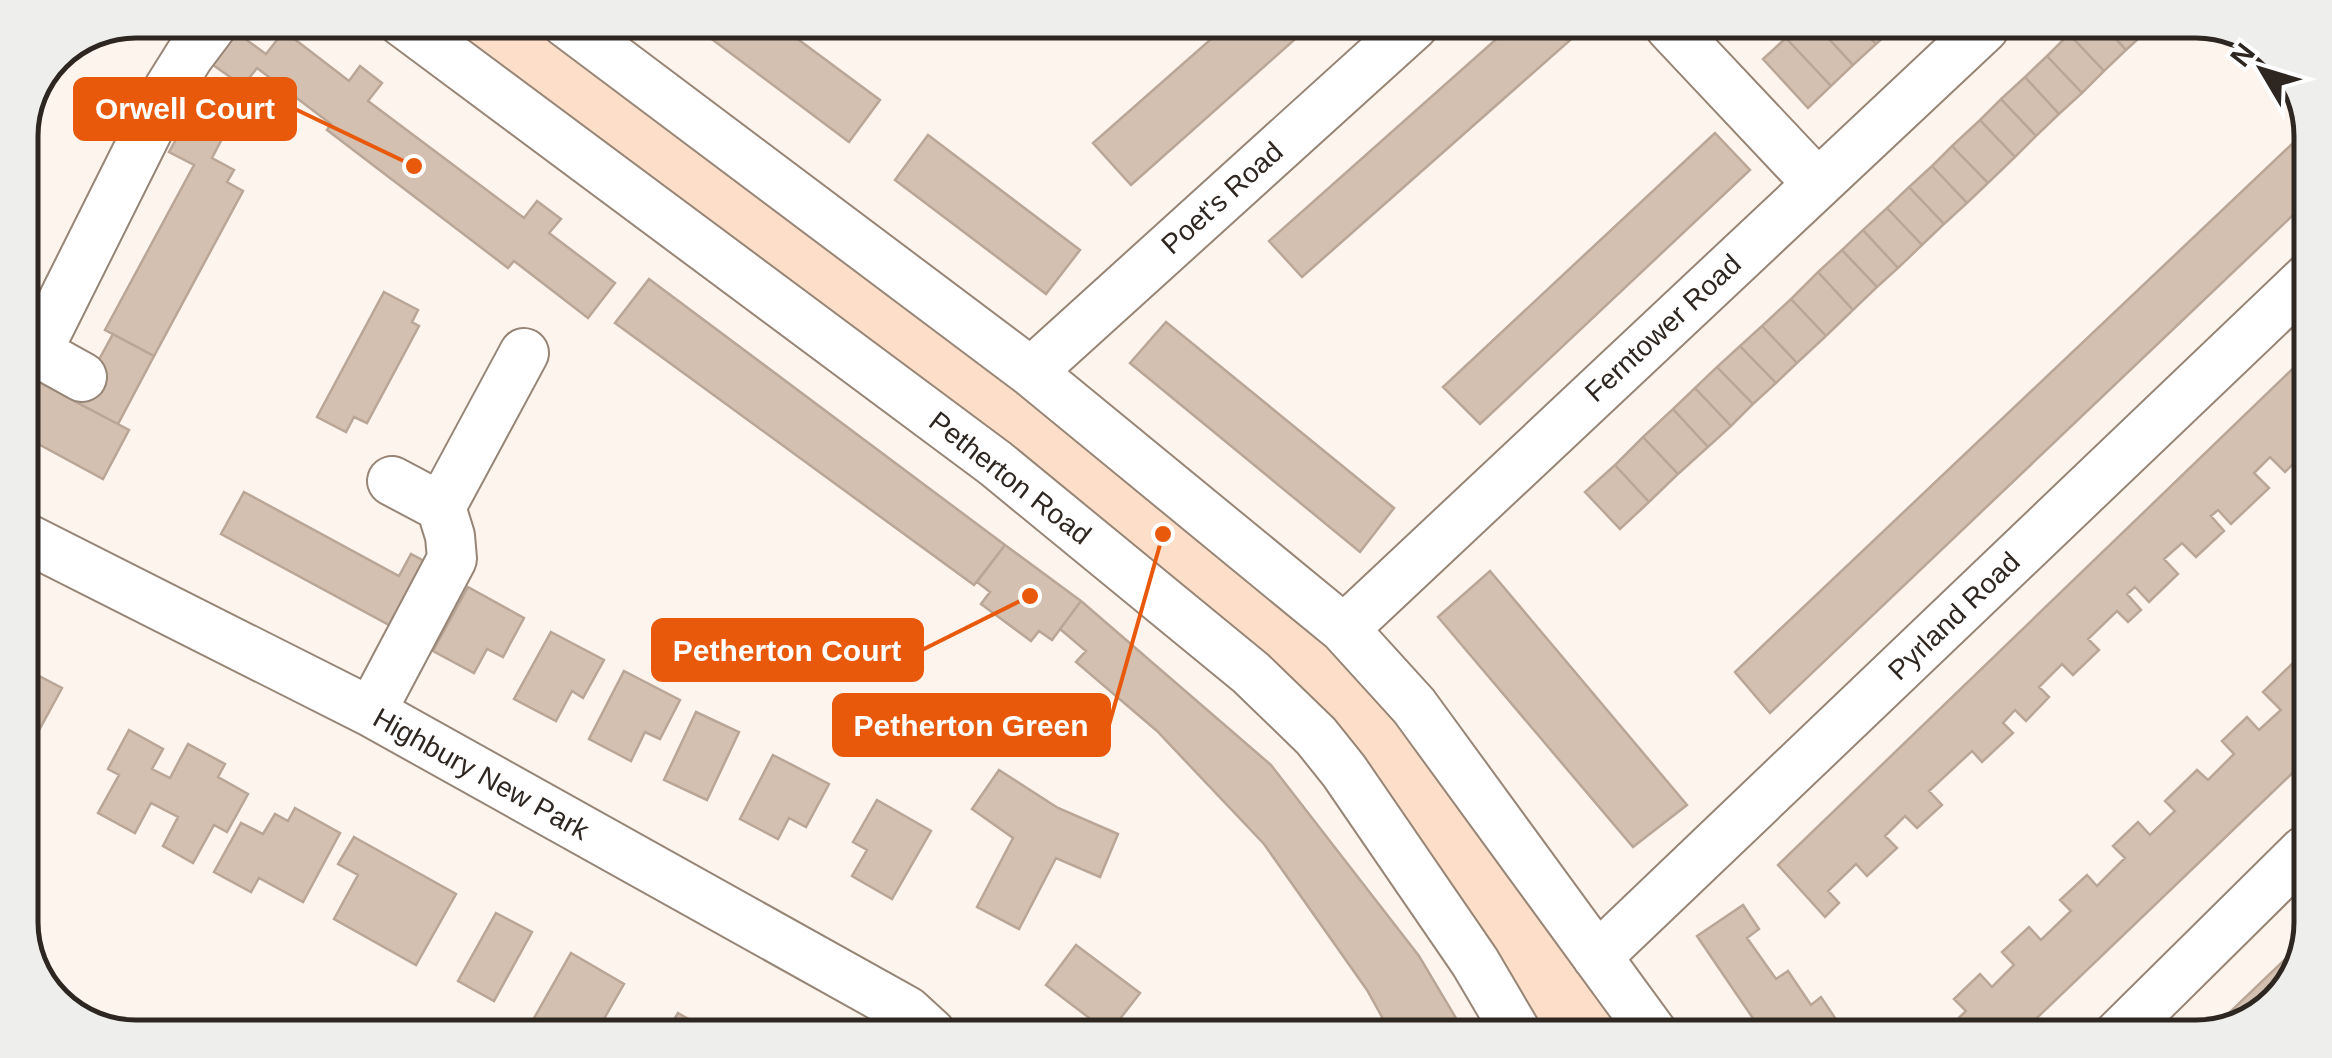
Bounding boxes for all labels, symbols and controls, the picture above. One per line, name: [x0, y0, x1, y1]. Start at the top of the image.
north arrow: [2212, 20, 2312, 120]
text: N: [2224, 37, 2261, 72]
callout: Orwell Court: [75, 79, 295, 139]
text: Orwell Court: [95, 92, 275, 125]
street label: Poet's Road: [1155, 136, 1289, 260]
street label: Ferntower Road: [1579, 248, 1747, 408]
street label: Petherton Road: [923, 405, 1097, 551]
street label: Pyrland Road: [1882, 546, 2026, 686]
callout: Petherton Court: [653, 620, 922, 680]
text: Petherton Court: [673, 634, 901, 667]
callout: Petherton Green: [834, 695, 1109, 755]
street label: Highbury New Park: [368, 702, 595, 847]
text: Petherton Green: [853, 709, 1089, 742]

